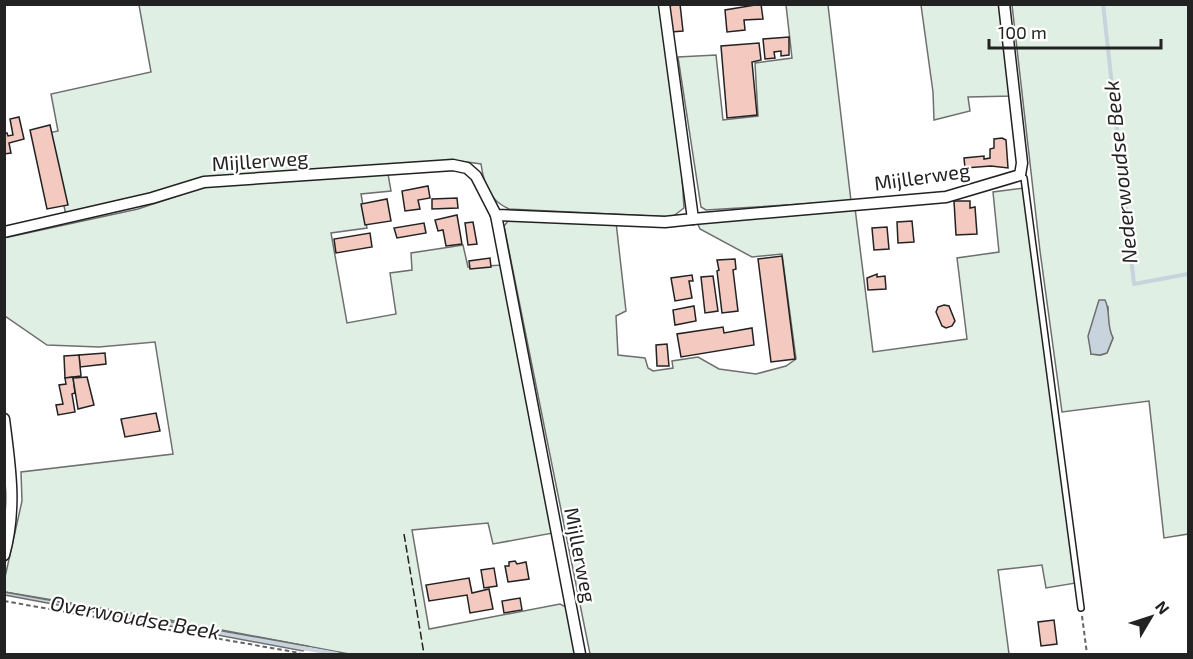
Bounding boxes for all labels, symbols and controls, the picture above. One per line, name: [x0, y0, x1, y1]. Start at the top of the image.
scale bar: [989, 12, 1162, 50]
text: 100 m: [998, 21, 1047, 43]
water label: Nederwoudse Beek: [1097, 79, 1142, 265]
street label: Mijllerweg: [211, 145, 309, 175]
street label: Mijllerweg: [872, 157, 971, 195]
street label: Mijllerweg: [560, 505, 602, 604]
north arrow: [1121, 587, 1181, 647]
water label: Overwoudse Beek: [49, 589, 222, 644]
text: N: [1152, 597, 1174, 618]

